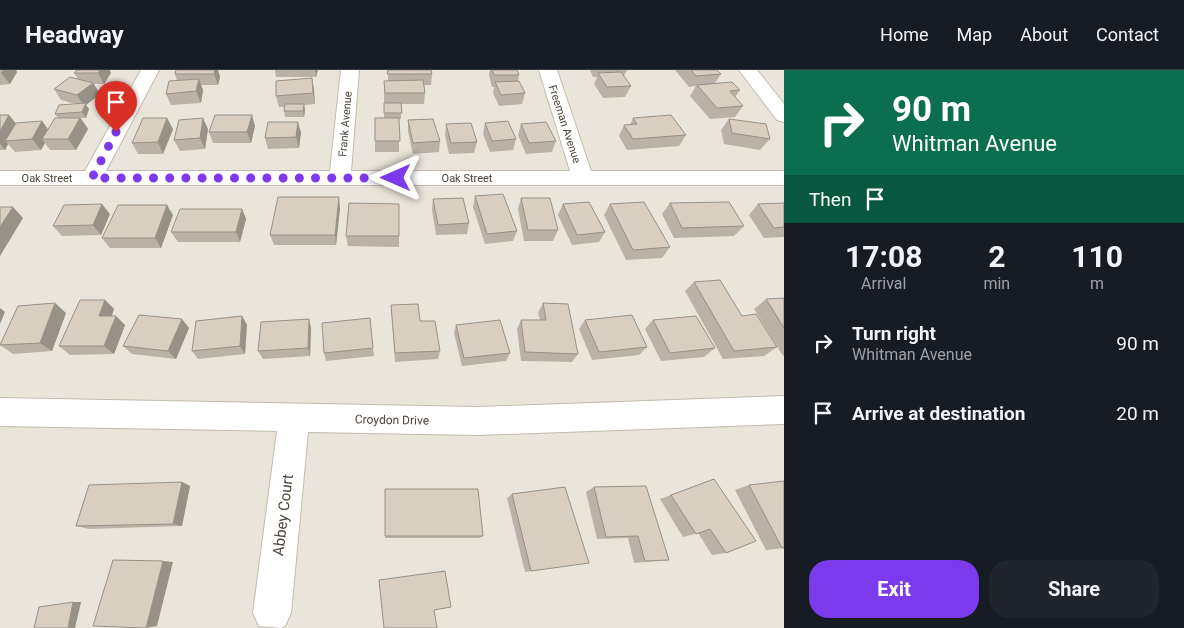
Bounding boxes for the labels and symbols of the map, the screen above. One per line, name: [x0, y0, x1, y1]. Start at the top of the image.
pin: [95, 81, 137, 132]
street label: Freeman Avenue: [546, 83, 583, 165]
street label: Frank Avenue: [336, 91, 355, 157]
position arrow: [369, 151, 421, 203]
street label: Oak Street: [22, 172, 73, 185]
street label: Oak Street: [442, 172, 493, 185]
street label: Croydon Drive: [355, 412, 429, 428]
street label: Abbey Court: [269, 473, 297, 557]

